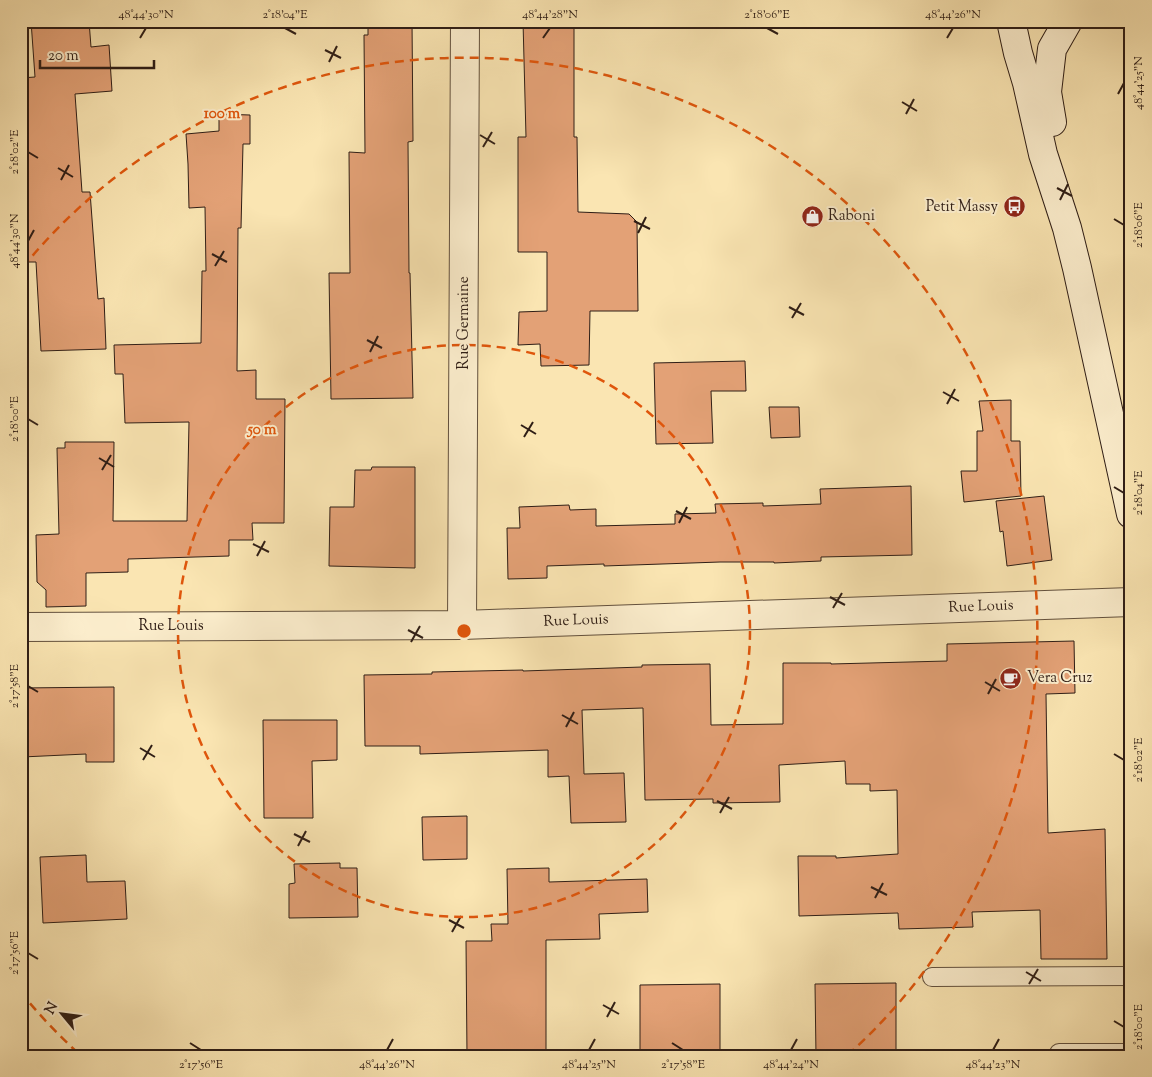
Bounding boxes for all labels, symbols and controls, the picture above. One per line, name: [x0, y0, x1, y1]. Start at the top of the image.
text: 48°44'30"N: [119, 6, 174, 24]
text: 2°18'04"E: [262, 6, 308, 24]
text: 48°44'28"N: [522, 6, 578, 24]
text: 2°18'06"E: [744, 6, 791, 24]
text: 48°44'26"N: [925, 6, 981, 24]
scale bar: [40, 38, 154, 70]
text: 20 m: [48, 46, 79, 67]
text: 48°44'25"N: [1130, 56, 1148, 110]
text: 100 m: [204, 104, 241, 125]
text: 2°18'02"E: [6, 129, 24, 175]
bus stop icon: Petit Massy: [1002, 195, 1026, 219]
place label: Petit Massy: [926, 197, 999, 218]
text: 2°18'06"E: [1130, 201, 1148, 248]
shop icon: Raboni: [800, 204, 824, 228]
place label: Raboni: [828, 206, 875, 227]
text: 48°44'30"N: [6, 213, 24, 268]
street label: Rue Germaine: [454, 276, 475, 370]
text: 2°18'00"E: [6, 395, 24, 442]
text: 50 m: [247, 420, 277, 441]
text: 2°18'04"E: [1130, 470, 1148, 516]
street label: Rue Louis: [948, 595, 1014, 619]
street label: Rue Louis: [543, 609, 609, 633]
street label: Rue Louis: [138, 616, 204, 637]
centre of rings: [455, 622, 473, 640]
text: 2°17'58"E: [6, 663, 24, 708]
cafe icon: Vera Cruz: [999, 666, 1023, 690]
place label: Vera Cruz: [1027, 668, 1093, 689]
text: 2°18'02"E: [1130, 737, 1148, 783]
text: 2°17'56"E: [6, 930, 24, 975]
north arrow: [38, 990, 88, 1040]
text: N: [41, 999, 64, 1018]
text: 2°18'00"E: [1130, 1003, 1148, 1050]
text: 2°17'56"E: [179, 1056, 224, 1074]
text: 48°44'26"N: [359, 1056, 415, 1074]
text: 48°44'25"N: [562, 1056, 616, 1074]
text: 2°17'58"E: [661, 1056, 706, 1074]
text: 48°44'24"N: [763, 1056, 819, 1074]
text: 48°44'23"N: [966, 1056, 1021, 1074]

